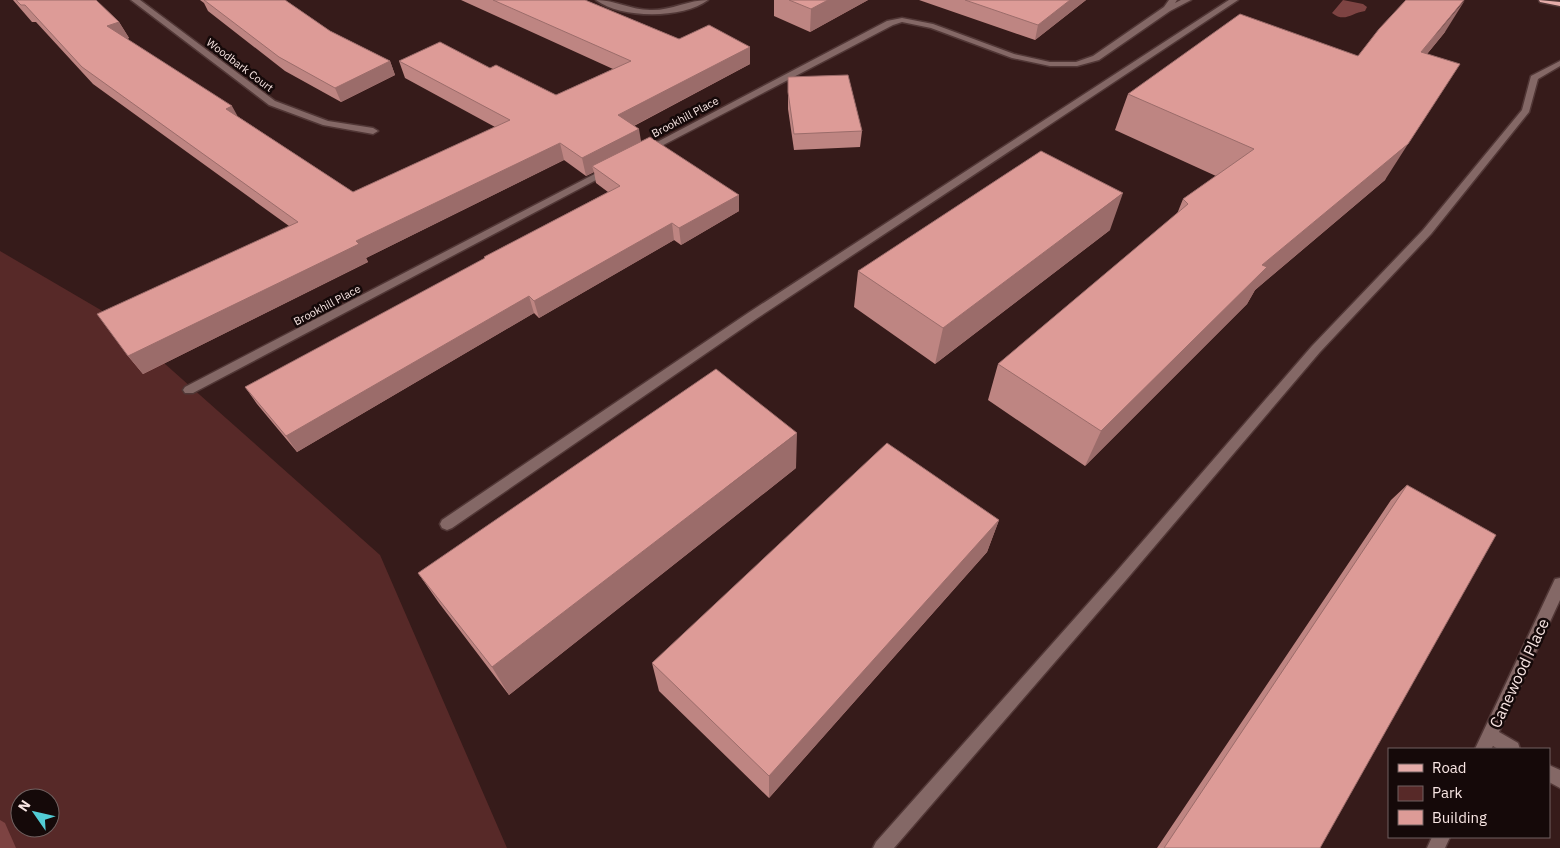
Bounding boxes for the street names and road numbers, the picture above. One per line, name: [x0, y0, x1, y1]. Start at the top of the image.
street label: Woodbark Court: [204, 35, 276, 95]
street label: Brookhill Place: [649, 93, 721, 141]
street label: Brookhill Place: [291, 281, 363, 329]
street label: Canewood Place: [1485, 615, 1553, 731]

